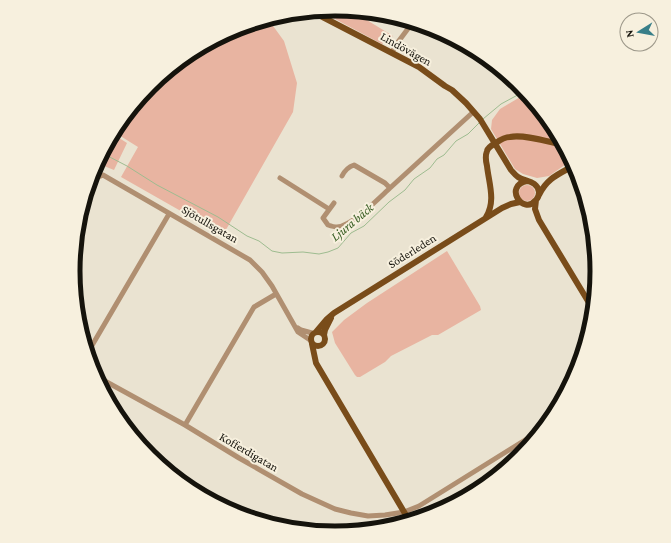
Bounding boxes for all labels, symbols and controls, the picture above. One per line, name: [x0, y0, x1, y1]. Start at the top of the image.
north arrow: [619, 12, 659, 52]
street label: Lindövägen: [378, 29, 434, 69]
text: N: [622, 29, 636, 39]
water label: Ljura bäck: [328, 199, 378, 245]
street label: Sjötullsgatan: [179, 202, 241, 246]
street label: Söderleden: [385, 231, 439, 271]
street label: Kofferdigatan: [217, 430, 281, 475]

